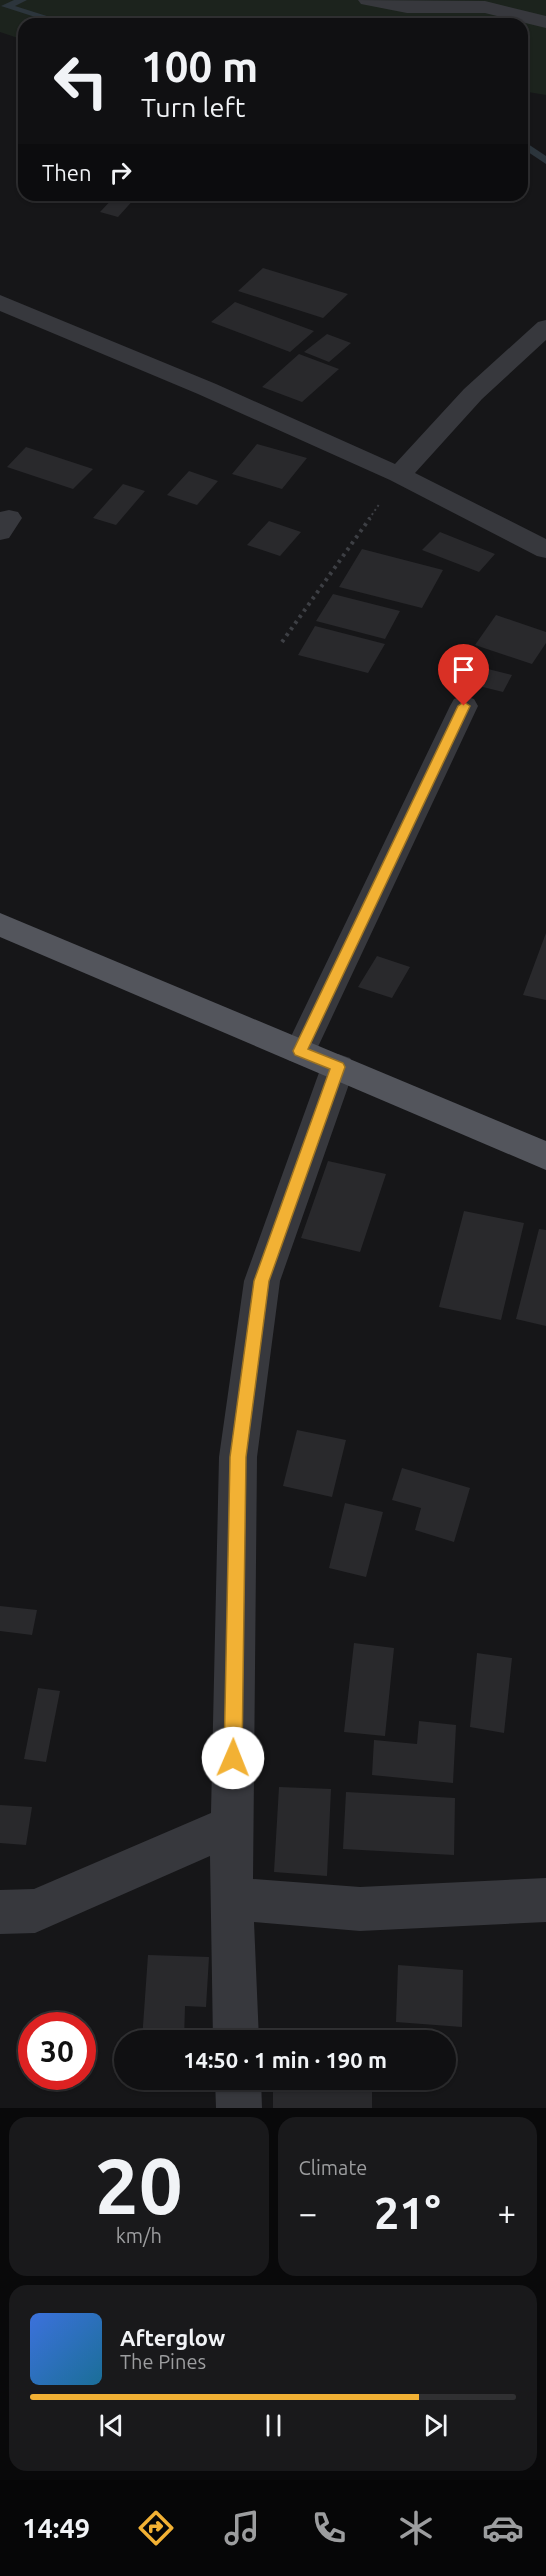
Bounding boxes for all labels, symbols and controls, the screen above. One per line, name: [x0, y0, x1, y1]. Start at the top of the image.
icon: left: [42, 42, 120, 120]
text: 100 m: [141, 43, 258, 90]
text: Turn left: [141, 92, 245, 122]
icon: right: [104, 156, 137, 189]
text: Then: [42, 160, 92, 185]
pin: [438, 644, 489, 706]
icon: arrive: [447, 653, 480, 686]
position arrow: [201, 1726, 265, 1790]
speed limit sign: 30: [18, 2012, 96, 2090]
text: 14:50 · 1 min · 190 m: [183, 2047, 387, 2072]
text: 20: [95, 2141, 183, 2229]
text: Climate: [299, 2156, 367, 2179]
text: 21°: [374, 2187, 441, 2238]
text: −: [299, 2194, 317, 2231]
text: +: [497, 2194, 516, 2231]
text: km/h: [116, 2224, 162, 2247]
text: Afterglow: [120, 2325, 225, 2350]
text: The Pines: [120, 2350, 206, 2373]
icon: previous: [95, 2409, 128, 2442]
icon: pause: [257, 2409, 290, 2442]
icon: next: [419, 2409, 452, 2442]
icon: directions: [135, 2507, 177, 2549]
icon: music: [221, 2507, 263, 2549]
icon: phone: [308, 2507, 350, 2549]
icon: climate: [395, 2507, 437, 2549]
icon: car: [482, 2507, 524, 2549]
text: 14:49: [22, 2513, 90, 2543]

